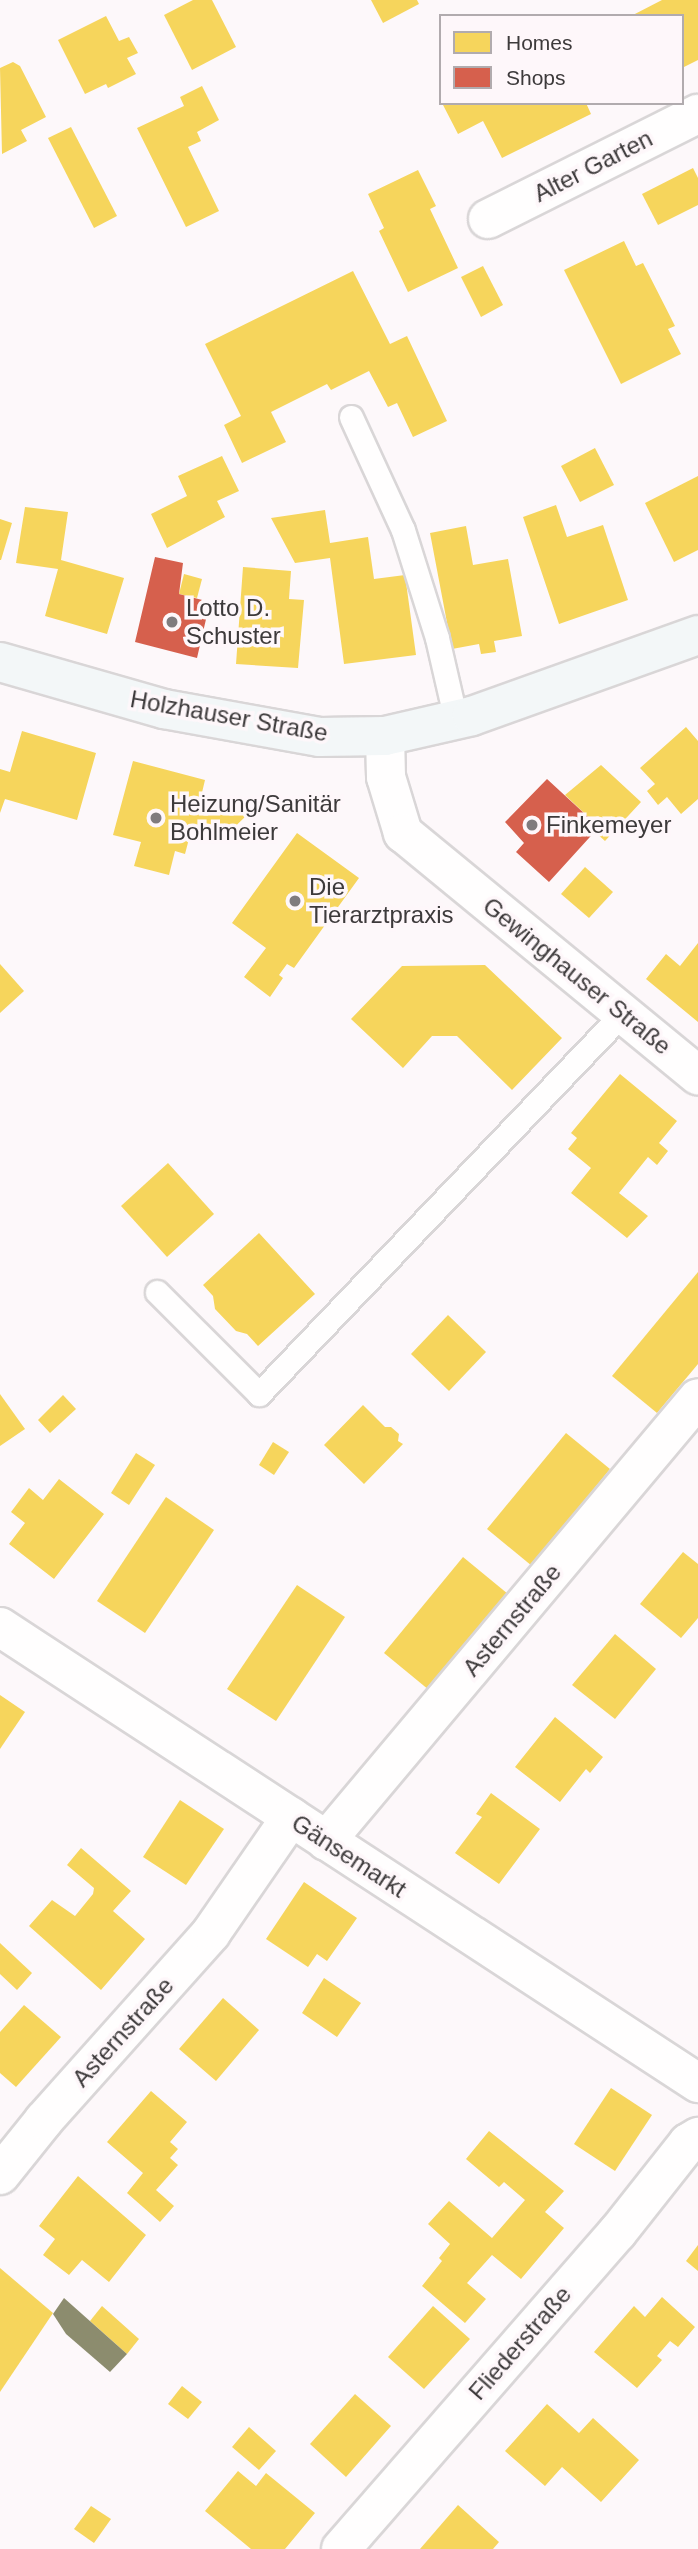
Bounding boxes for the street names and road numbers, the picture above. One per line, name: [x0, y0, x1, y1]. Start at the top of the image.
street label: Alter Garten: [529, 124, 657, 208]
street label: Holzhauser Straße: [128, 684, 330, 748]
street label: Gewinghauser Straße: [477, 891, 677, 1061]
street label: Asternstraße: [457, 1558, 567, 1682]
street label: Gänsemarkt: [286, 1808, 412, 1904]
street label: Asternstraße: [66, 1971, 180, 2093]
street label: Fliederstraße: [463, 2280, 577, 2406]

